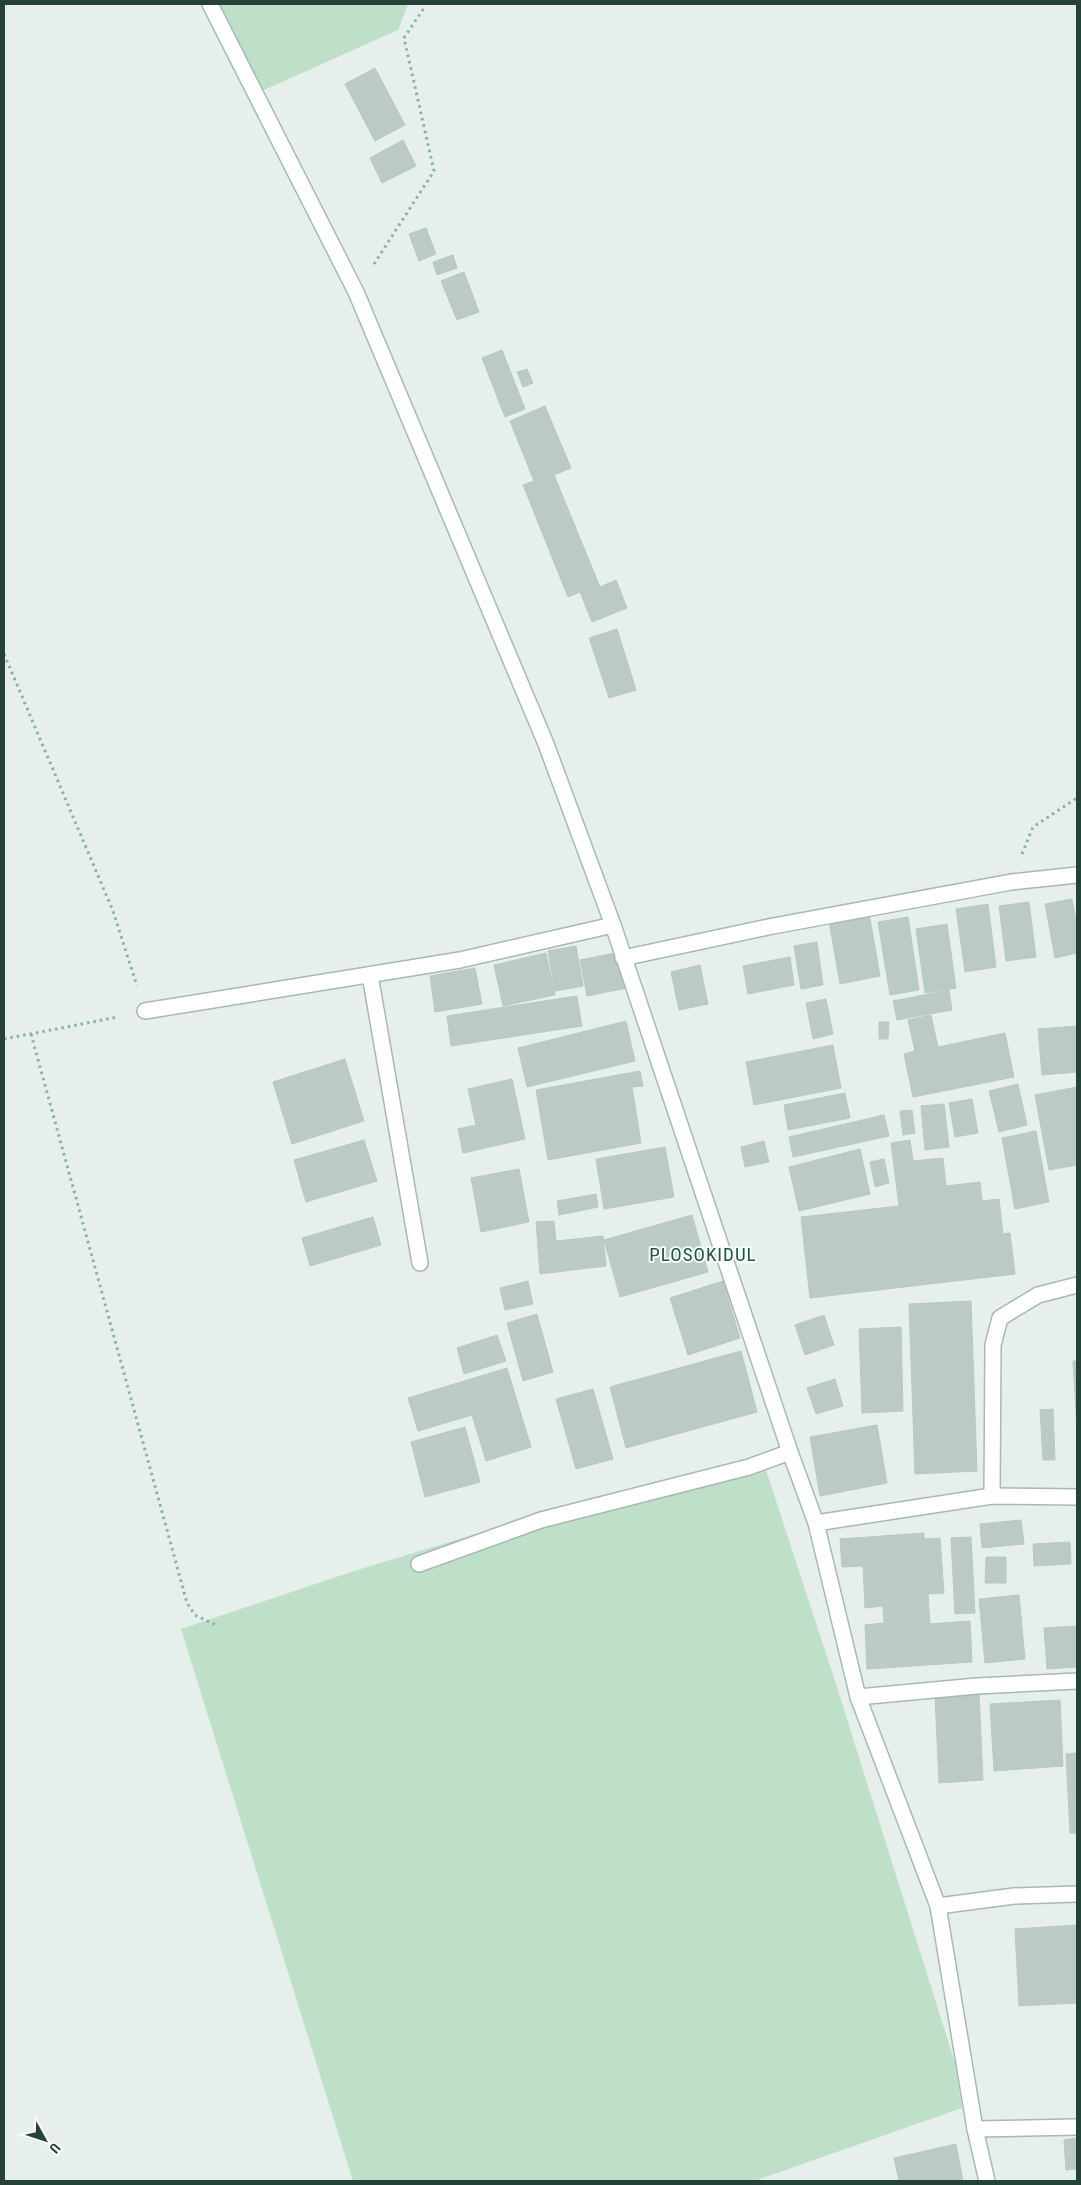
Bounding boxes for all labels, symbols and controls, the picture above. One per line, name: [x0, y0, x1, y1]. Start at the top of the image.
district label: PLOSOKIDUL: [649, 1243, 757, 1266]
north arrow: [20, 2115, 70, 2165]
text: U: [46, 2140, 64, 2157]

